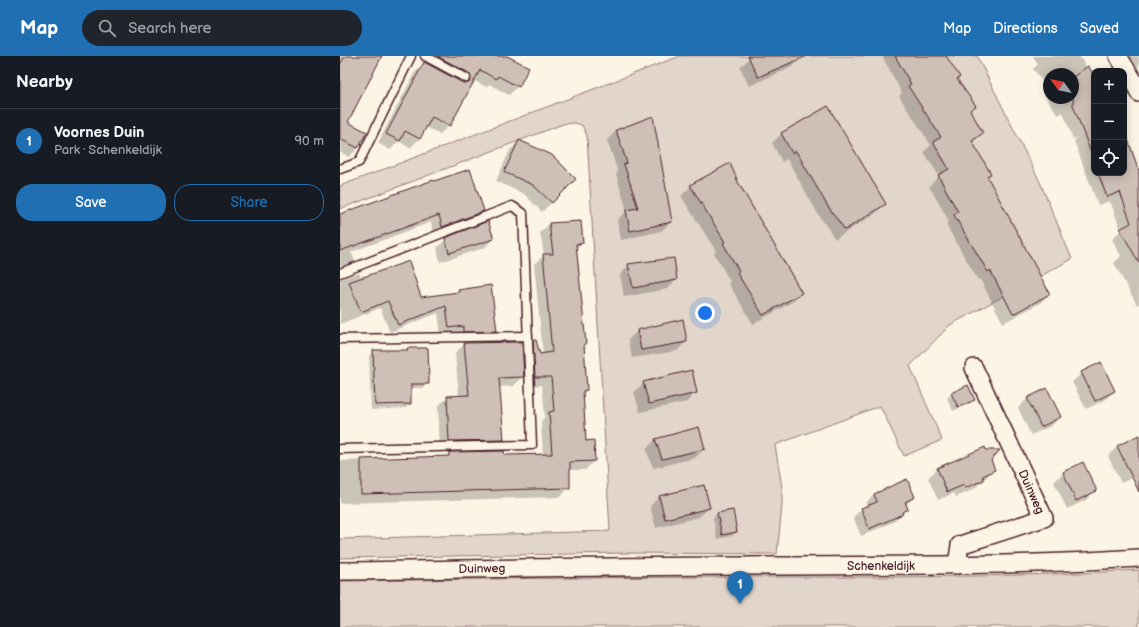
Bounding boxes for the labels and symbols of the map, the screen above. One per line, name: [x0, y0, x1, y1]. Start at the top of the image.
north arrow: [1043, 68, 1079, 104]
your location: [695, 303, 715, 323]
street label: Duinweg: [1015, 468, 1047, 517]
street label: Schenkeldijk: [847, 559, 915, 574]
street label: Duinweg: [458, 561, 506, 577]
pin: 1: [727, 571, 753, 604]

